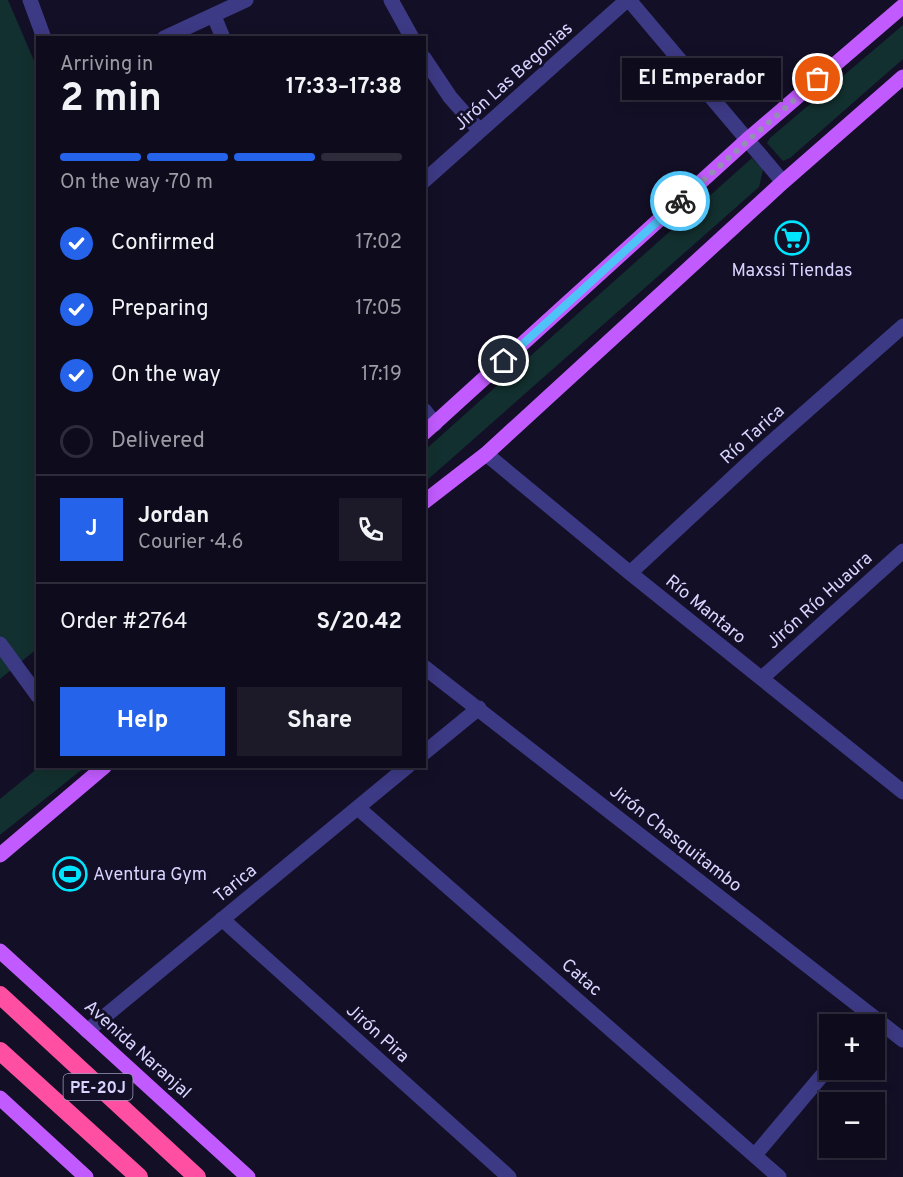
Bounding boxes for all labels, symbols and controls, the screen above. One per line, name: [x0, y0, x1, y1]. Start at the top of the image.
street label: Jirón Las Begonias: [450, 18, 578, 137]
text: Arriving in: [60, 52, 153, 78]
pin: [792, 53, 843, 104]
callout: El Emperador: [623, 58, 782, 100]
icon: bag: [801, 62, 834, 95]
text: El Emperador: [638, 66, 765, 92]
text: 17:33–17:38: [286, 74, 402, 101]
text: 2 min: [60, 76, 162, 125]
text: On the way · 70 m: [60, 170, 213, 196]
courier: [650, 171, 710, 231]
icon: bike: [664, 185, 697, 218]
supermarket icon: Maxssi Tiendas: [774, 220, 810, 256]
icon: check: [60, 227, 93, 260]
text: Confirmed: [111, 230, 215, 257]
text: 17:02: [355, 230, 402, 256]
place label: Maxssi Tiendas: [732, 260, 852, 283]
icon: check: [60, 293, 93, 326]
text: Preparing: [111, 296, 209, 323]
text: 17:05: [355, 296, 402, 322]
pin: [478, 335, 529, 386]
icon: home: [487, 344, 520, 377]
icon: check: [60, 359, 93, 392]
text: On the way: [111, 362, 221, 389]
text: 17:19: [361, 362, 402, 388]
street label: Río Tarica: [716, 400, 790, 470]
text: Delivered: [111, 428, 205, 455]
button: phone: [339, 498, 402, 561]
text: Jordan: [138, 503, 209, 530]
text: J: [85, 516, 98, 543]
text: Courier · 4.6: [138, 530, 243, 556]
street label: Jirón Río Huaura: [762, 547, 878, 655]
street label: Río Mantaro: [660, 571, 750, 650]
text: Order #2764: [60, 609, 188, 636]
text: S/20.42: [317, 609, 402, 636]
button: Help: [60, 687, 225, 756]
button: Share: [237, 687, 402, 756]
street label: Jirón Chasquitambo: [604, 780, 746, 898]
sports icon: Aventura Gym: [52, 856, 88, 892]
street label: Tarica: [210, 860, 262, 908]
place label: Aventura Gym: [93, 864, 207, 887]
street label: Catac: [556, 954, 606, 1002]
street label: Avenida Naranjal: [79, 996, 195, 1104]
street label: Jirón Pira: [341, 1000, 413, 1069]
map controls: [819, 1014, 885, 1158]
button: +: [819, 1014, 885, 1080]
road number: PE-20J: [63, 1074, 132, 1100]
button: −: [819, 1092, 885, 1158]

